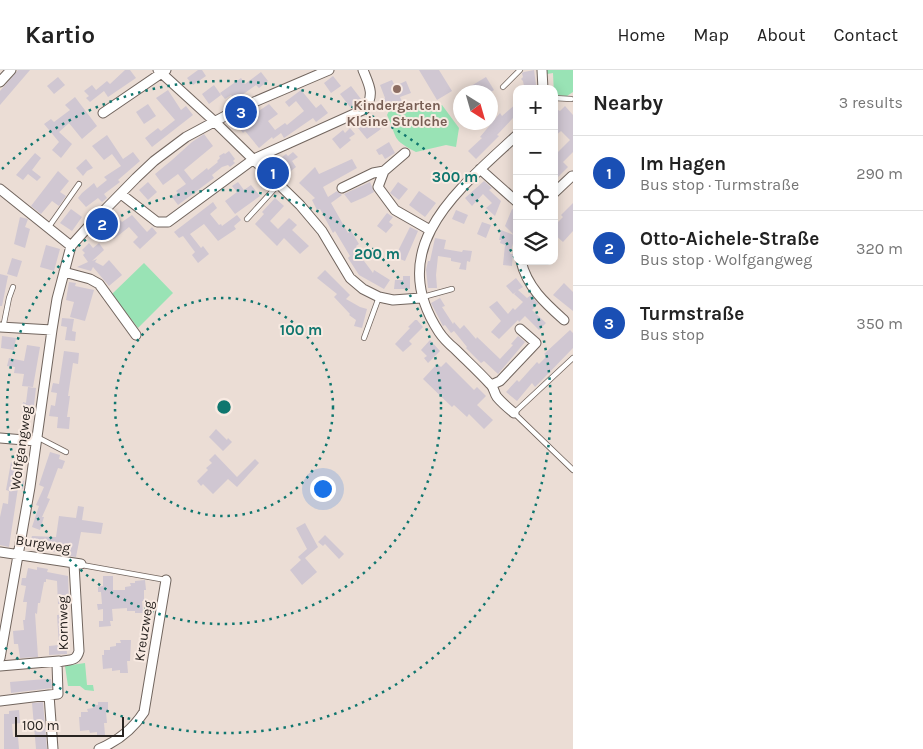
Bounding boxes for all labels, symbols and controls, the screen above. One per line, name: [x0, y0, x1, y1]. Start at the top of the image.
text: Kartio: [25, 21, 95, 49]
text: Home: [617, 24, 665, 46]
text: Map: [693, 24, 729, 46]
text: About: [757, 24, 806, 46]
text: Contact: [834, 24, 898, 46]
marker: Kindergarten Kleine Strolche: [391, 83, 403, 95]
north arrow: [453, 85, 498, 130]
map controls: [513, 85, 558, 265]
button: +: [513, 85, 558, 130]
text: Nearby: [593, 91, 663, 115]
pin: 3: [225, 93, 257, 131]
text: 3 results: [839, 93, 903, 112]
place label: Kindergarten Kleine Strolche: [347, 97, 447, 130]
button: −: [513, 130, 558, 175]
text: Im Hagen: [640, 153, 726, 175]
pin: 1: [257, 154, 289, 192]
text: 1: [606, 164, 612, 183]
text: 290 m: [856, 164, 903, 183]
text: 300 m: [432, 168, 478, 186]
button: locate: [513, 175, 558, 220]
text: Bus stop · Turmstraße: [640, 175, 799, 194]
pin: 2: [86, 205, 118, 243]
button: layers: [513, 220, 558, 265]
text: Otto-Aichele-Straße: [640, 228, 819, 250]
text: 2: [604, 239, 614, 258]
text: 320 m: [856, 239, 903, 258]
text: 200 m: [354, 245, 400, 263]
text: Bus stop · Wolfgangweg: [640, 250, 812, 269]
text: Turmstraße: [640, 303, 744, 325]
text: 3: [604, 314, 614, 333]
text: 350 m: [856, 314, 903, 333]
text: 100 m: [280, 321, 322, 339]
text: Bus stop: [640, 325, 704, 344]
centre of rings: [215, 398, 233, 416]
street label: Wolfgangweg: [7, 405, 35, 491]
your location: [310, 476, 336, 502]
street label: Burgweg: [14, 531, 72, 557]
street label: Kornweg: [54, 595, 72, 651]
street label: Kreuzweg: [131, 599, 157, 663]
scale bar: [15, 714, 124, 737]
text: 100 m: [22, 717, 60, 734]

